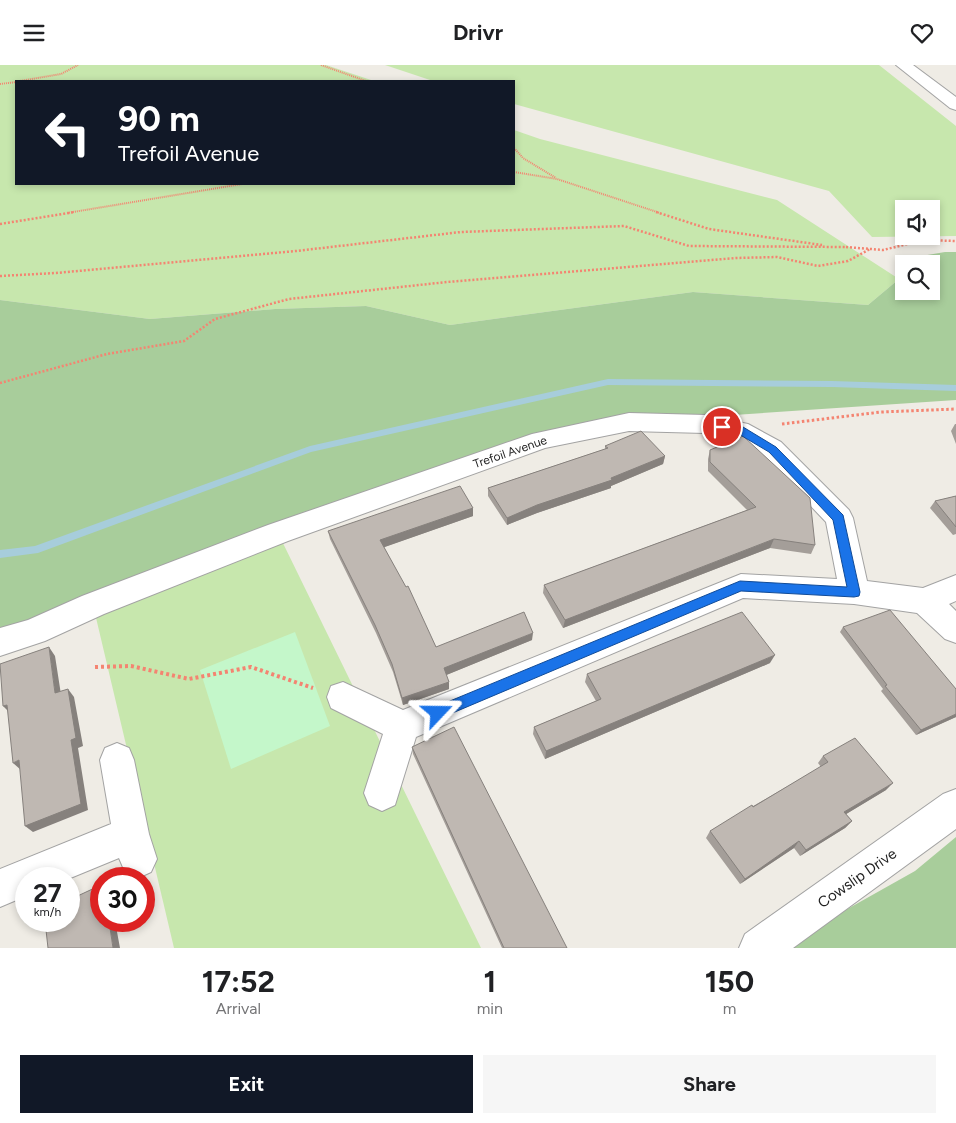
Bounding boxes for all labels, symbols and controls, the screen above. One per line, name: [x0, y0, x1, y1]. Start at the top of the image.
icon: menu: [20, 19, 48, 47]
text: Drivr: [453, 19, 503, 46]
icon: heart: [908, 19, 936, 47]
text: 90 m: [118, 98, 200, 140]
icon: left: [35, 100, 100, 165]
text: Trefoil Avenue: [118, 140, 259, 167]
map controls: [895, 200, 940, 300]
button: sound: [895, 200, 940, 245]
button: search: [895, 255, 940, 300]
pin: [701, 406, 743, 448]
icon: arrive: [708, 413, 736, 441]
street label: Trefoil Avenue: [471, 433, 549, 471]
position arrow: [411, 686, 463, 738]
street label: Cowslip Drive: [814, 844, 900, 912]
speed limit sign: 30: [90, 867, 155, 932]
text: 27: [33, 878, 62, 908]
text: km/h: [34, 905, 61, 919]
text: 17:52: [202, 963, 275, 1000]
text: 1: [483, 963, 496, 1000]
text: 150: [705, 963, 754, 1000]
text: Arrival: [216, 999, 261, 1018]
text: min: [477, 999, 503, 1018]
text: m: [723, 999, 736, 1018]
button: Exit: [20, 1055, 473, 1113]
button: Share: [483, 1055, 936, 1113]

